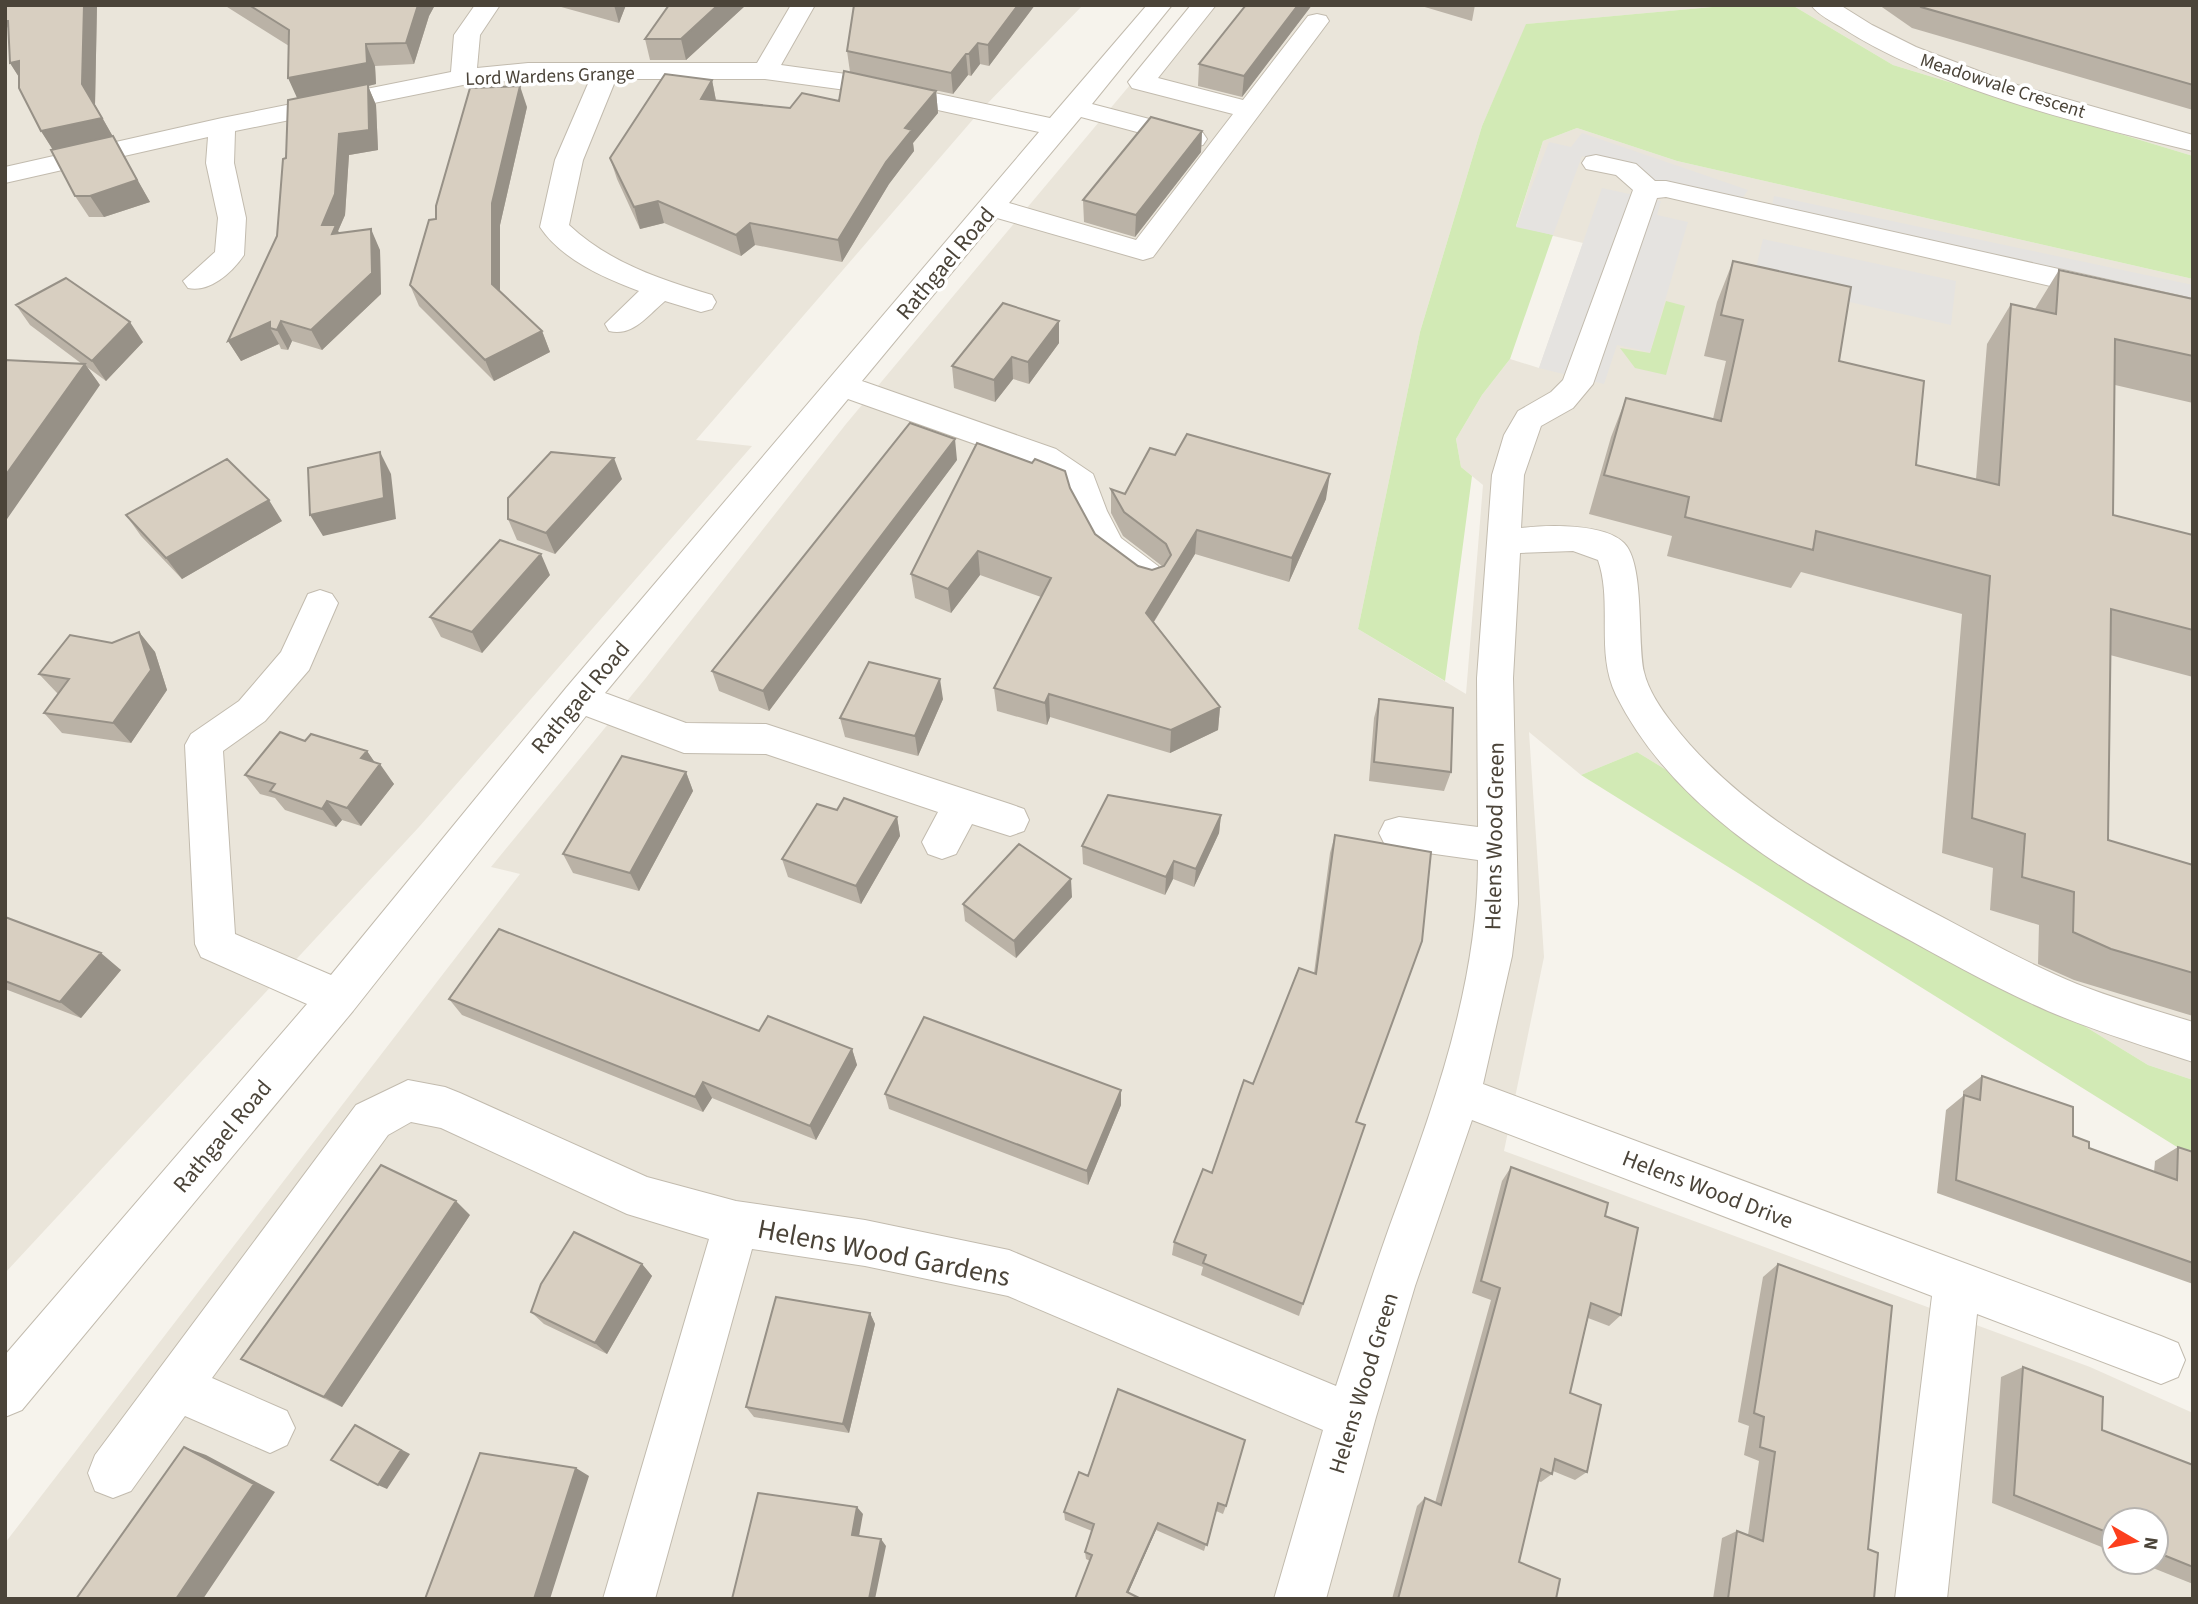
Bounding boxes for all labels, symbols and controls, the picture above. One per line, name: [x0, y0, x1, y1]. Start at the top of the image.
street label: Meadowvale Crescent: [1916, 47, 2089, 126]
street label: Lord Wardens Grange: [465, 60, 635, 93]
street label: Rathgael Road: [888, 200, 1003, 327]
street label: Rathgael Road: [523, 634, 638, 761]
street label: Helens Wood Green: [1476, 742, 1513, 930]
street label: Rathgael Road: [165, 1073, 280, 1200]
street label: Helens Wood Drive: [1618, 1142, 1798, 1237]
street label: Helens Wood Gardens: [754, 1209, 1014, 1297]
street label: Helens Wood Green: [1320, 1288, 1407, 1478]
north arrow: [2100, 1506, 2170, 1576]
text: N: [2136, 1535, 2165, 1552]

